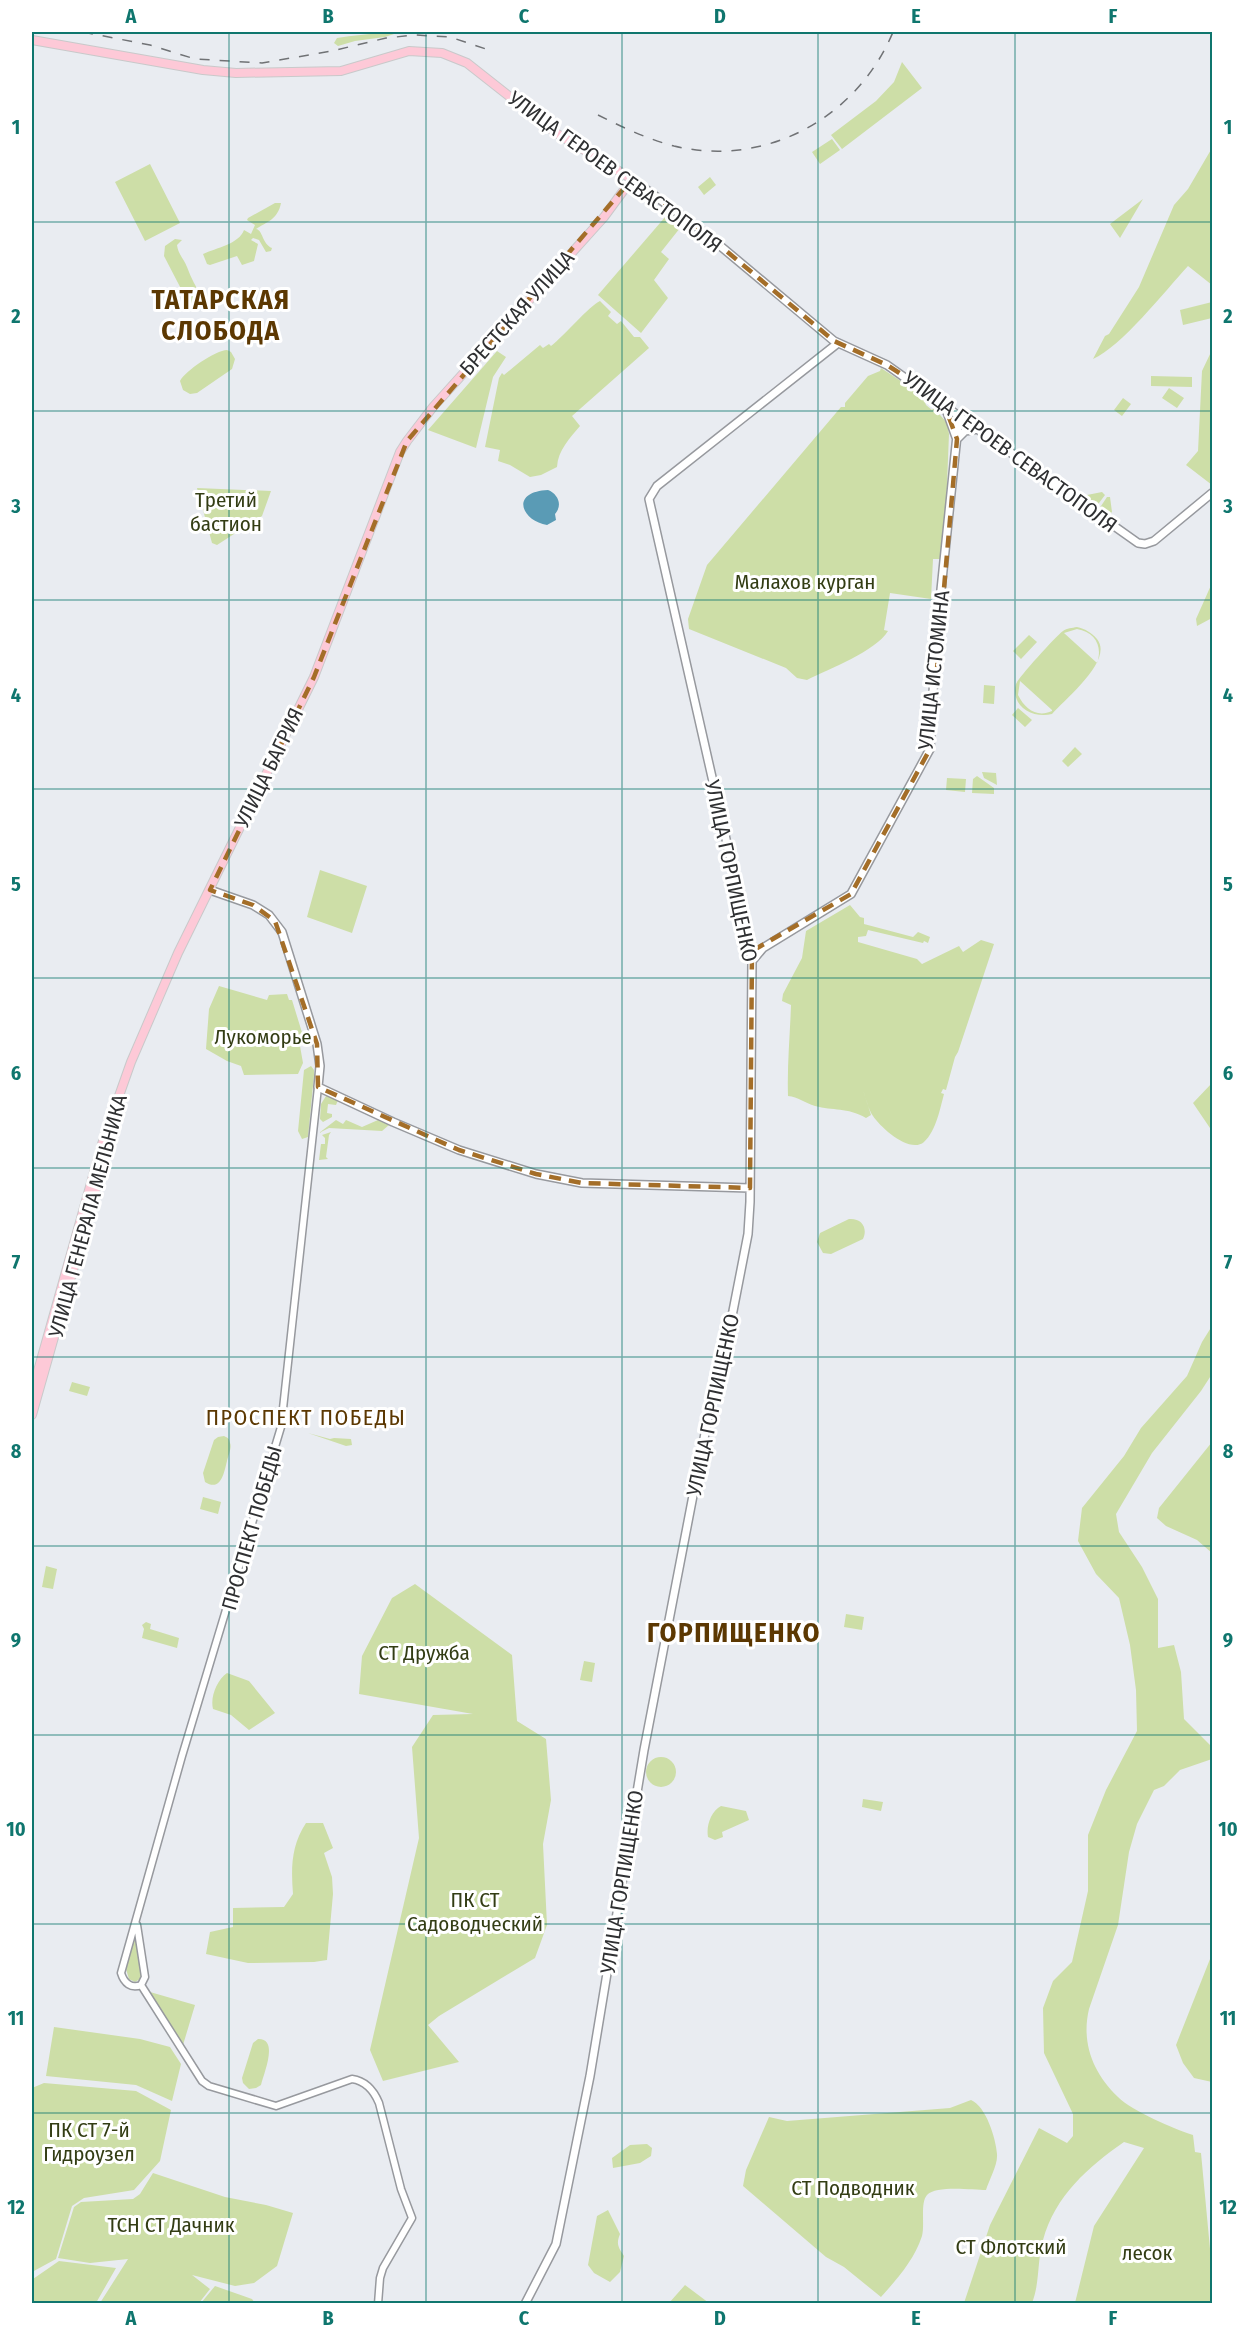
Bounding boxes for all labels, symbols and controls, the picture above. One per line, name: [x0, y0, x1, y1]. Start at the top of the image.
text: A: [125, 4, 138, 28]
text: B: [322, 4, 334, 28]
text: C: [519, 4, 530, 28]
text: D: [714, 4, 726, 28]
text: E: [911, 4, 921, 28]
text: F: [1109, 4, 1118, 28]
street label: УЛИЦА ГЕРОЕВ СЕВАСТОПОЛЯ: [502, 85, 727, 258]
text: 1: [12, 115, 20, 139]
text: 1: [1224, 115, 1232, 139]
street label: БРЕСТСКАЯ УЛИЦА: [454, 245, 580, 381]
district label: ТАТАРСКАЯ СЛОБОДА: [151, 284, 291, 347]
text: 2: [10, 304, 21, 328]
text: 2: [1222, 304, 1233, 328]
street label: УЛИЦА ГЕРОЕВ СЕВАСТОПОЛЯ: [897, 365, 1122, 538]
park label: Третий бастион: [190, 487, 262, 537]
text: 3: [10, 494, 21, 518]
text: 3: [1222, 494, 1233, 518]
park label: Малахов курган: [734, 569, 876, 595]
street label: УЛИЦА ИСТОМИНА: [913, 589, 955, 752]
text: 4: [11, 683, 21, 707]
text: 4: [1223, 683, 1233, 707]
street label: УЛИЦА БАГРИЯ: [228, 704, 309, 833]
street label: УЛИЦА ГОРПИЩЕНКО: [699, 777, 763, 965]
text: 5: [11, 872, 21, 896]
text: 5: [1223, 872, 1233, 896]
park label: Лукоморье: [214, 1024, 312, 1050]
text: 6: [11, 1061, 21, 1085]
text: 6: [1223, 1061, 1233, 1085]
street label: УЛИЦА ГЕНЕРАЛА МЕЛЬНИКА: [43, 1092, 133, 1341]
text: 7: [12, 1250, 21, 1274]
text: 7: [1224, 1250, 1233, 1274]
street label: УЛИЦА ГОРПИЩЕНКО: [681, 1311, 745, 1499]
district label: ПРОСПЕКТ ПОБЕДЫ: [206, 1404, 406, 1431]
text: 8: [11, 1439, 22, 1463]
text: 8: [1223, 1439, 1234, 1463]
street label: ПРОСПЕКТ ПОБЕДЫ: [216, 1443, 288, 1613]
district label: ГОРПИЩЕНКО: [647, 1617, 821, 1649]
text: 9: [11, 1628, 21, 1652]
text: 9: [1223, 1628, 1233, 1652]
park label: СТ Дружба: [378, 1640, 470, 1666]
street label: УЛИЦА ГОРПИЩЕНКО: [594, 1788, 649, 1977]
text: 10: [6, 1817, 26, 1841]
text: 10: [1218, 1817, 1238, 1841]
park label: ПК СТ Садоводческий: [407, 1887, 543, 1937]
text: 11: [8, 2006, 24, 2030]
text: 11: [1220, 2006, 1236, 2030]
park label: ПК СТ 7-й Гидроузел: [43, 2117, 135, 2167]
park label: СТ Подводник: [791, 2175, 915, 2201]
text: 12: [7, 2195, 25, 2219]
text: 12: [1219, 2195, 1237, 2219]
park label: ТСН СТ Дачник: [107, 2212, 235, 2238]
park label: СТ Флотский: [955, 2234, 1067, 2260]
park label: лесок: [1122, 2240, 1172, 2266]
text: A: [125, 2306, 138, 2330]
text: B: [322, 2306, 334, 2330]
text: C: [519, 2306, 530, 2330]
text: D: [714, 2306, 726, 2330]
text: E: [911, 2306, 921, 2330]
text: F: [1109, 2306, 1118, 2330]

